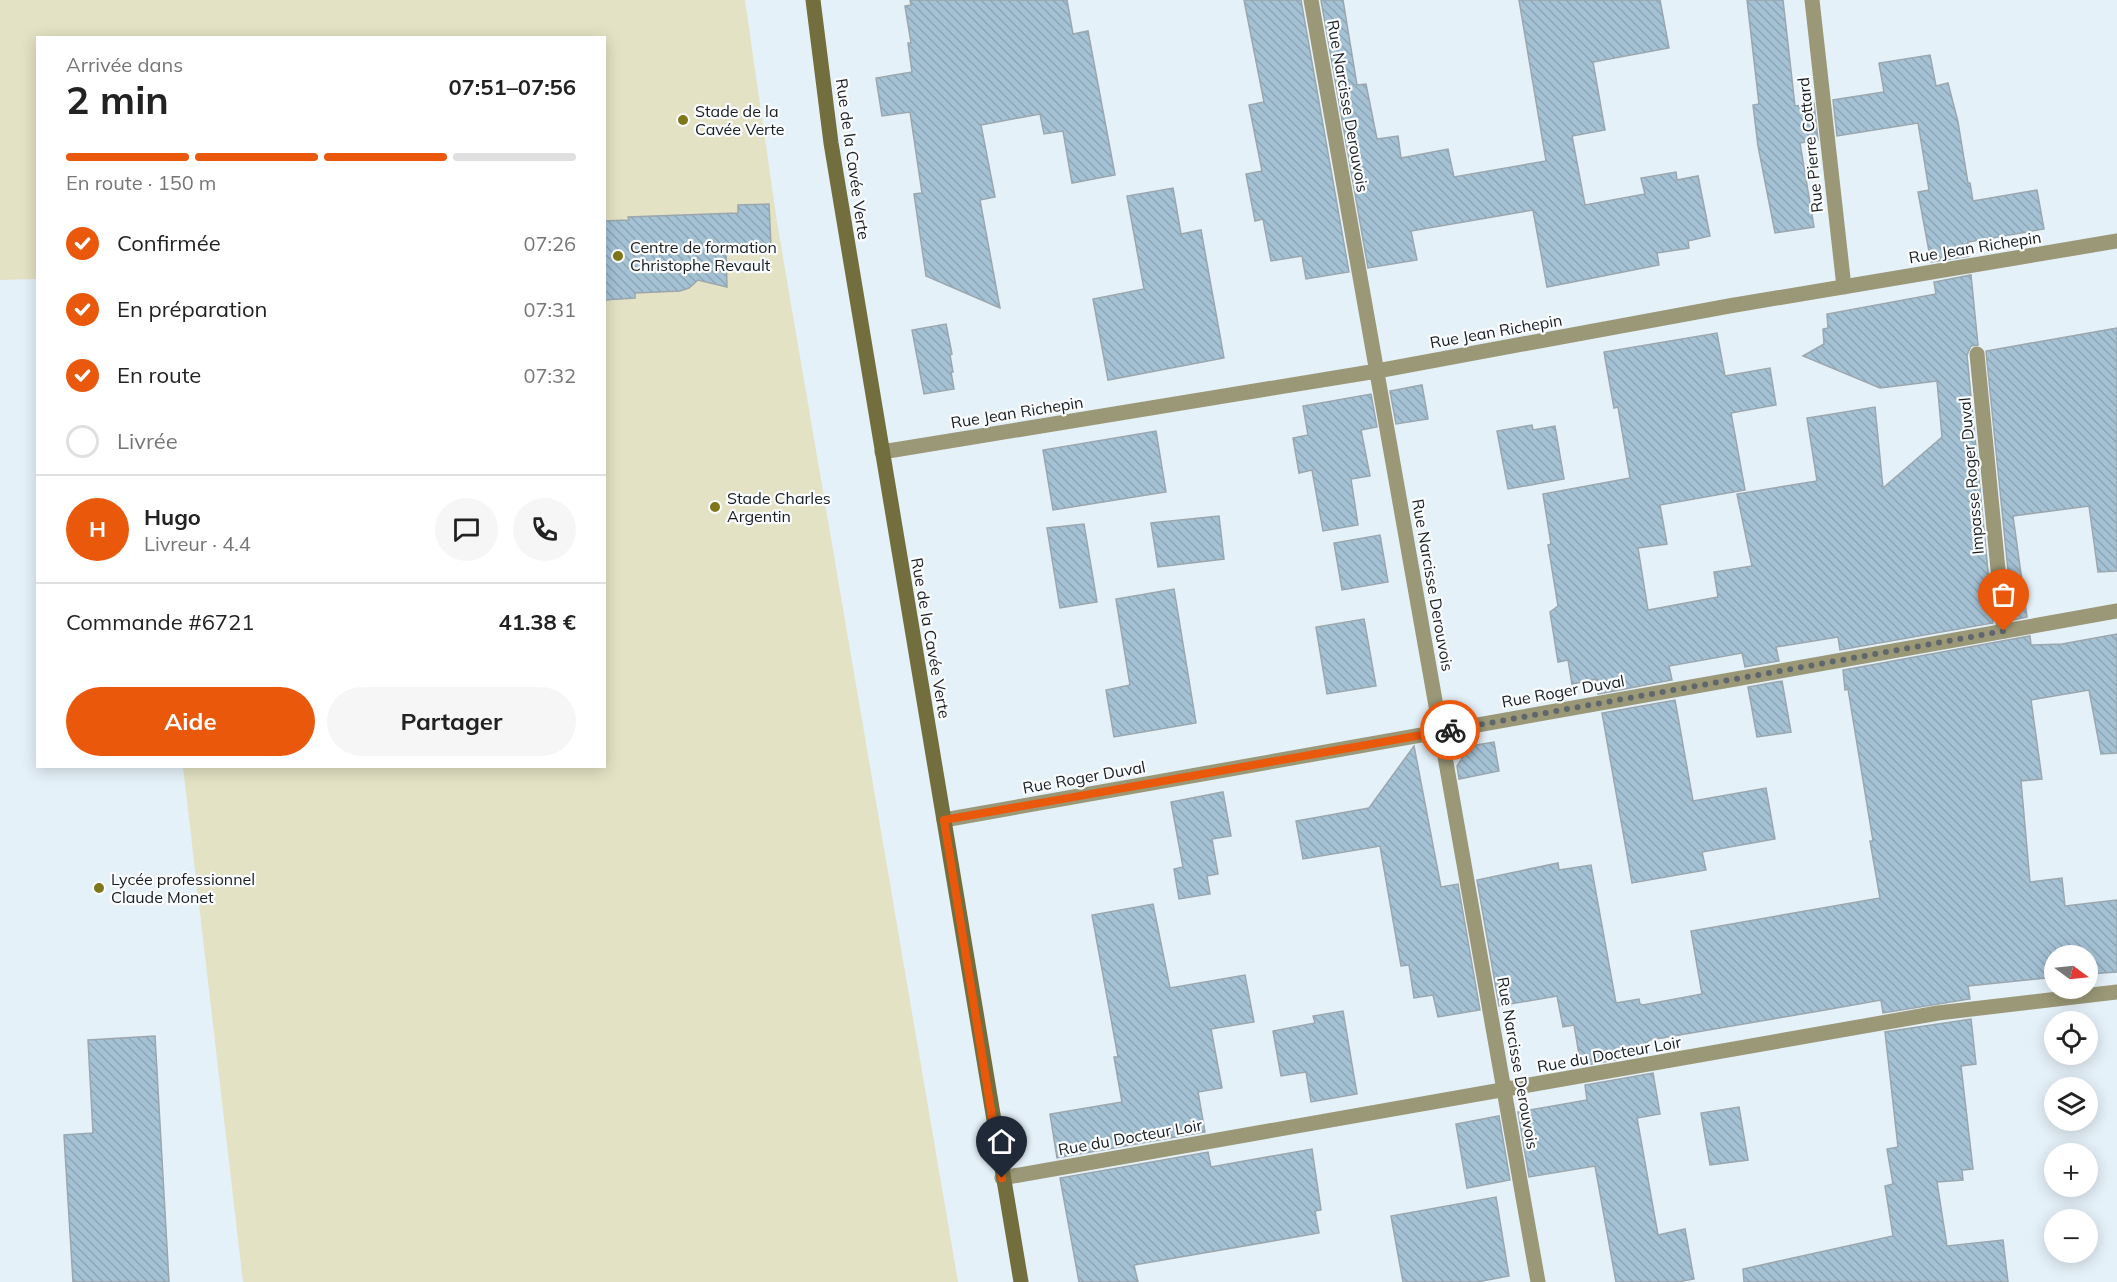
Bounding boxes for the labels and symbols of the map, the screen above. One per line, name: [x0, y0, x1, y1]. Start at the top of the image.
street label: Rue Narcisse Derouvois: [1323, 18, 1373, 194]
street label: Rue Pierre Cottard: [1793, 76, 1827, 214]
street label: Rue de la Cavée Verte: [832, 77, 874, 241]
place label: Stade de la Cavée Verte: [695, 101, 785, 139]
marker: Stade de la Cavée Verte: [676, 113, 690, 127]
street label: Rue Jean Richepin: [1907, 227, 2043, 267]
place label: Centre de formation Christophe Revault: [630, 237, 777, 275]
marker: Centre de formation Christophe Revault: [611, 249, 625, 263]
street label: Rue Jean Richepin: [1428, 310, 1564, 352]
street label: Rue Jean Richepin: [949, 392, 1085, 432]
street label: Impasse Roger Duval: [1954, 397, 1988, 555]
place label: Stade Charles Argentin: [727, 488, 831, 526]
street label: Rue Narcisse Derouvois: [1408, 497, 1458, 673]
marker: Stade Charles Argentin: [708, 500, 722, 514]
street label: Rue de la Cavée Verte: [907, 556, 955, 720]
pin: [1978, 569, 2029, 631]
street label: Rue Roger Duval: [1500, 670, 1626, 712]
courier: [1420, 700, 1480, 760]
street label: Rue Roger Duval: [1021, 756, 1147, 798]
place label: Lycée professionnel Claude Monet: [111, 869, 255, 907]
marker: Lycée professionnel Claude Monet: [92, 881, 106, 895]
north arrow: [2044, 945, 2098, 999]
street label: Rue Narcisse Derouvois: [1493, 975, 1543, 1151]
street label: Rue du Docteur Loir: [1535, 1031, 1683, 1077]
street label: Rue du Docteur Loir: [1056, 1114, 1204, 1160]
pin: [976, 1116, 1027, 1178]

